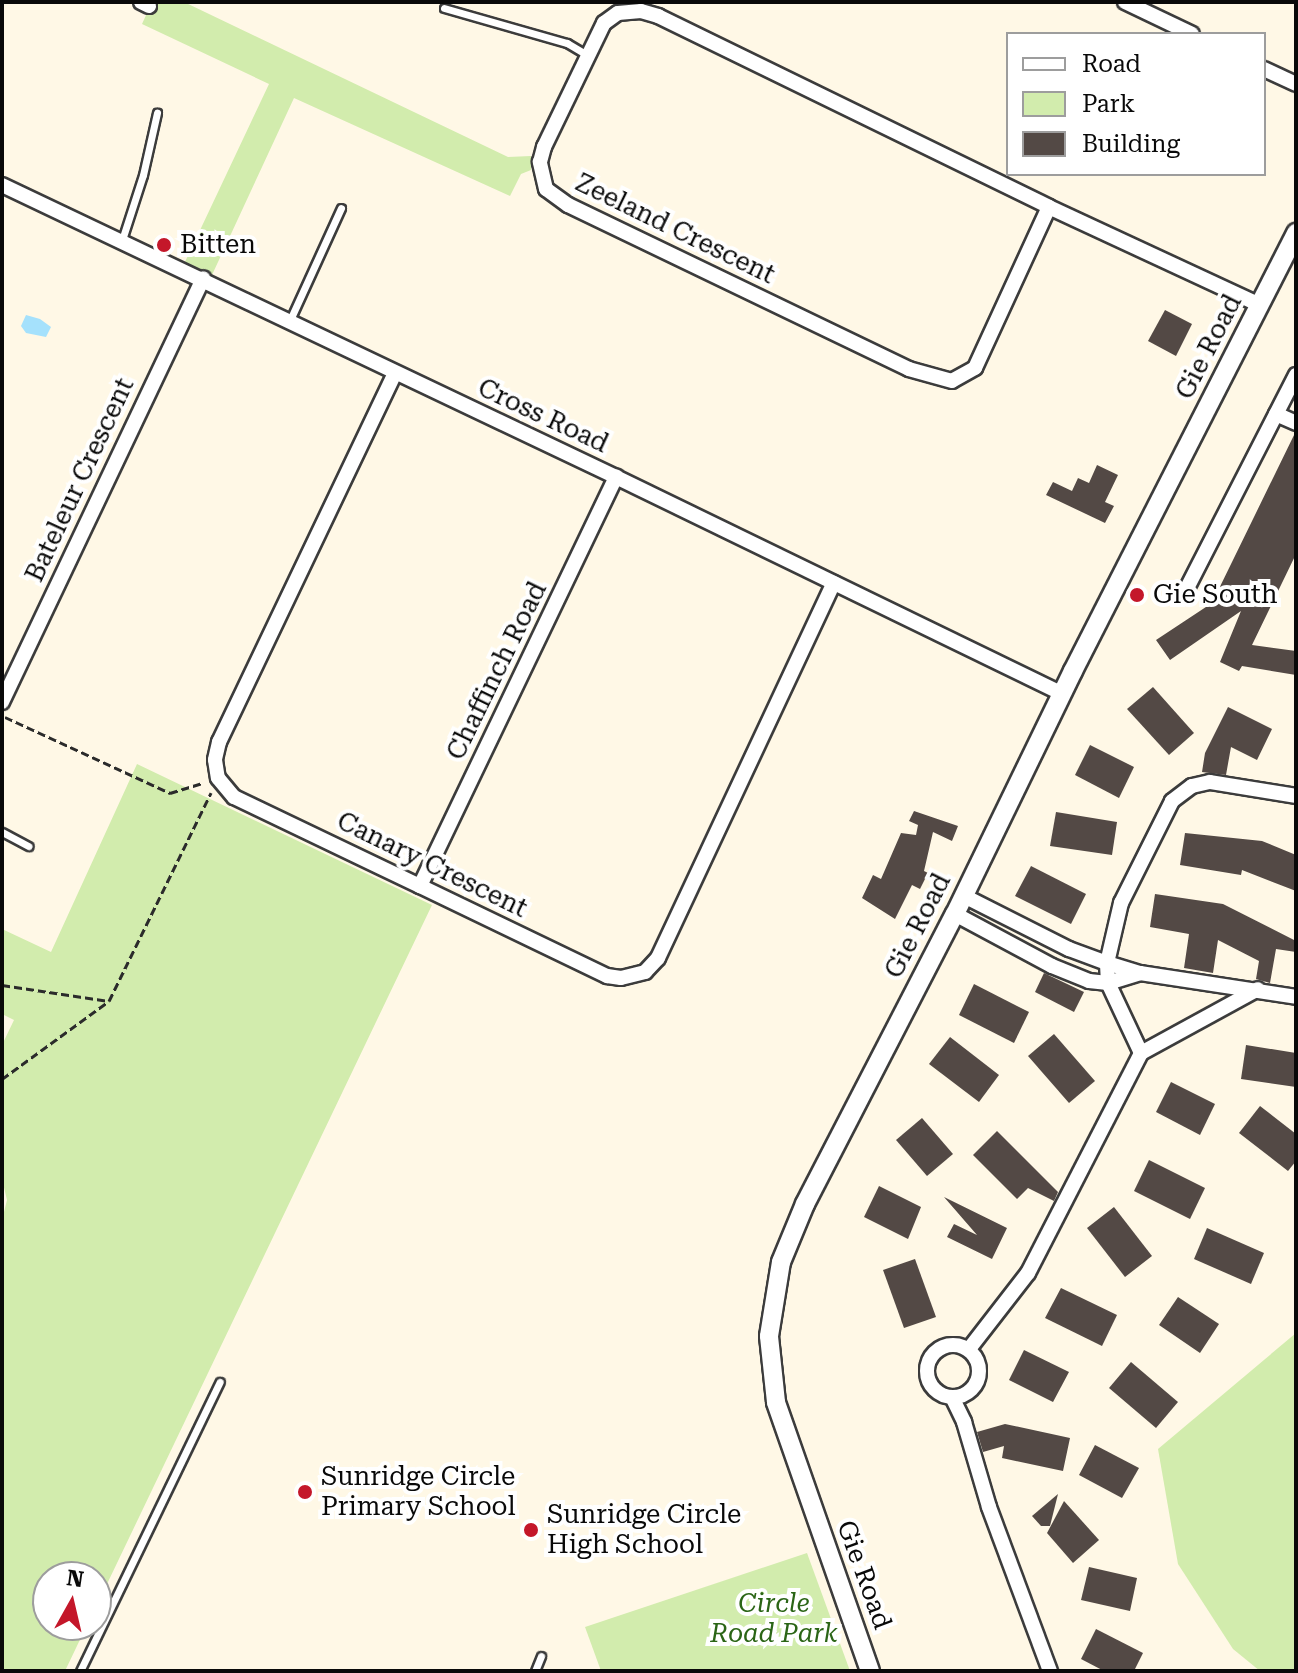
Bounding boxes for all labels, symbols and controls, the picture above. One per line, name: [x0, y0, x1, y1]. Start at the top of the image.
legend: [1006, 32, 1266, 176]
text: Road: [1082, 50, 1141, 78]
text: Park: [1082, 90, 1135, 118]
text: Building: [1082, 130, 1180, 158]
street label: Zeeland Crescent: [570, 167, 780, 291]
place label: Bitten: [180, 229, 256, 261]
marker: Bitten: [155, 236, 173, 254]
street label: Gie Road: [1169, 290, 1249, 404]
street label: Cross Road: [473, 372, 613, 460]
street label: Bateleur Crescent: [19, 373, 141, 587]
street label: Chaffinch Road: [440, 577, 554, 765]
place label: Gie South: [1153, 579, 1278, 611]
marker: Gie South: [1128, 586, 1146, 604]
street label: Canary Crescent: [332, 805, 532, 925]
street label: Gie Road: [878, 869, 958, 983]
place label: Sunridge Circle Primary School: [321, 1461, 516, 1522]
marker: Sunridge Circle Primary School: [296, 1483, 314, 1501]
place label: Sunridge Circle High School: [547, 1499, 741, 1560]
street label: Gie Road: [830, 1517, 898, 1633]
marker: Sunridge Circle High School: [522, 1521, 540, 1539]
north arrow: [32, 1561, 112, 1641]
text: N: [65, 1565, 85, 1592]
park label: Circle Road Park: [710, 1588, 838, 1650]

